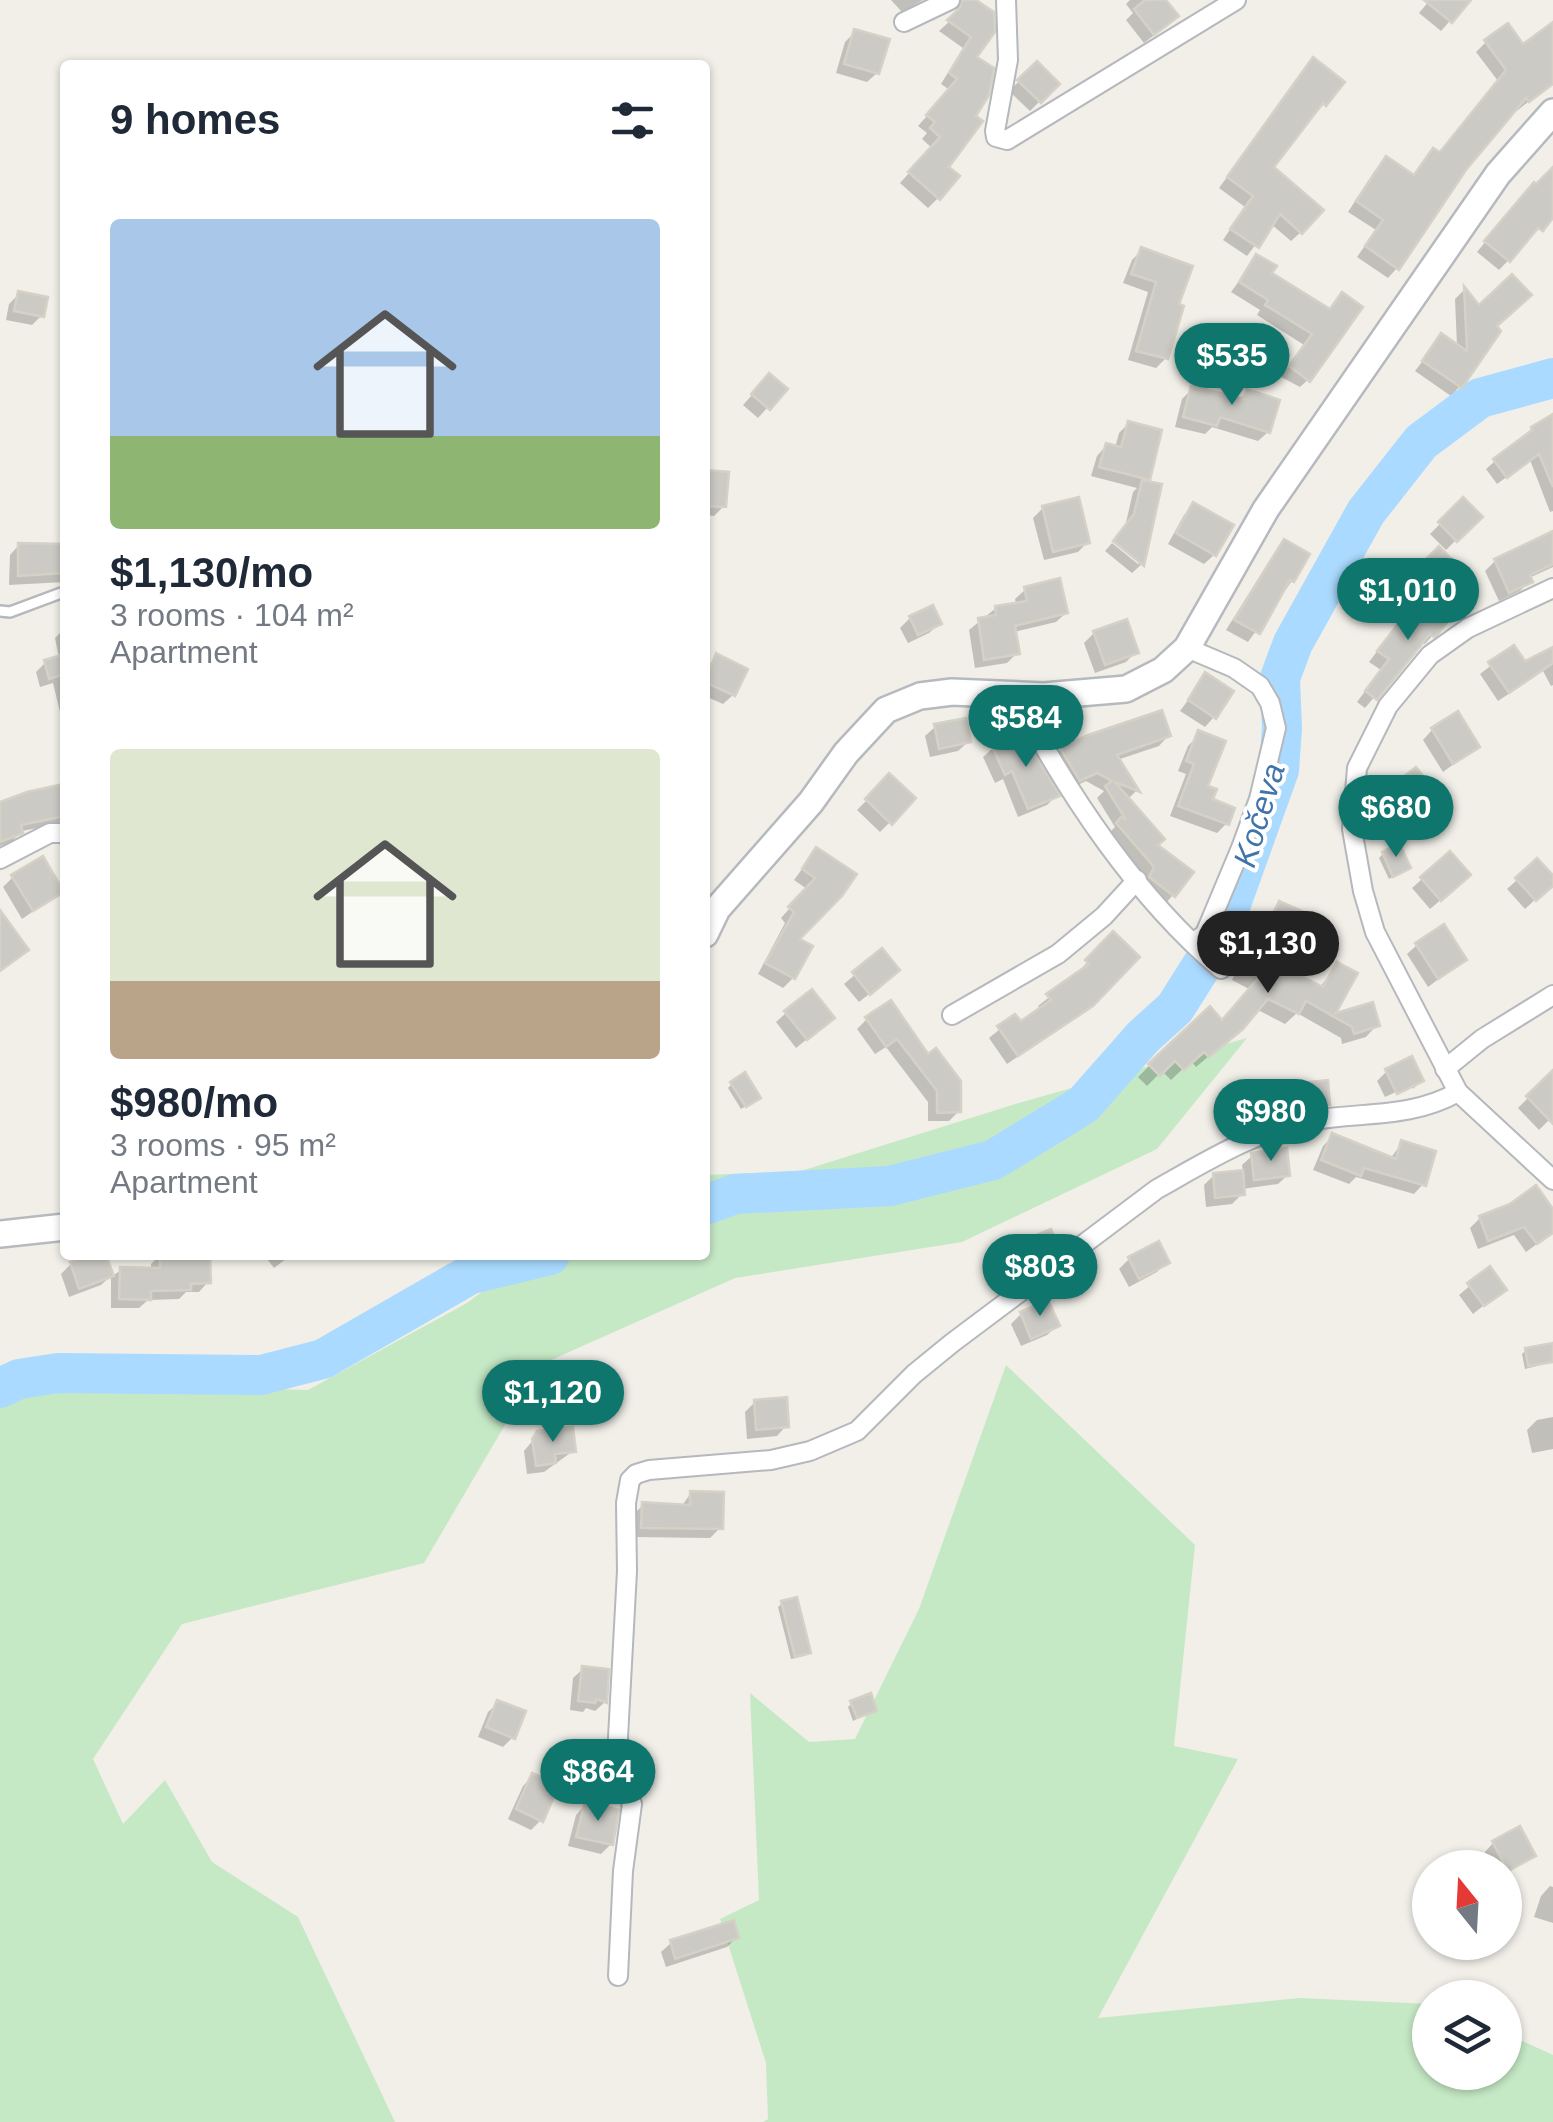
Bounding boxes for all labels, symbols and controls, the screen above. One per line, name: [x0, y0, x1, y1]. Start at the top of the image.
icon: filters: [605, 93, 660, 148]
text: 9 homes: [110, 96, 280, 143]
icon: home: [295, 284, 475, 464]
pin: $535: [1173, 323, 1291, 408]
text: $535: [1196, 337, 1268, 373]
text: $1,130/mo: [110, 549, 313, 596]
pin: $1,010: [1327, 558, 1489, 643]
text: $1,010: [1359, 572, 1457, 608]
text: 3 rooms · 104 m²: [110, 597, 354, 633]
text: Apartment: [110, 634, 258, 670]
pin: $584: [967, 685, 1085, 770]
text: $584: [990, 699, 1062, 735]
water label: Kočeva: [1226, 759, 1292, 871]
pin: $680: [1337, 775, 1455, 860]
text: $680: [1360, 789, 1432, 825]
icon: home: [295, 814, 475, 994]
pin: $1,130: [1187, 911, 1349, 996]
text: $1,130: [1219, 925, 1317, 961]
text: $980/mo: [110, 1079, 278, 1126]
pin: $980: [1212, 1079, 1330, 1164]
text: $980: [1235, 1093, 1307, 1129]
text: 3 rooms · 95 m²: [110, 1127, 336, 1163]
text: Apartment: [110, 1164, 258, 1200]
pin: $803: [981, 1234, 1099, 1319]
text: $803: [1004, 1248, 1076, 1284]
pin: $1,120: [472, 1360, 634, 1445]
text: $1,120: [504, 1374, 602, 1410]
pin: $864: [539, 1739, 657, 1824]
text: $864: [562, 1753, 634, 1789]
north arrow: [1412, 1850, 1522, 1960]
map controls: [1412, 1850, 1522, 2090]
button: layers: [1412, 1980, 1522, 2090]

